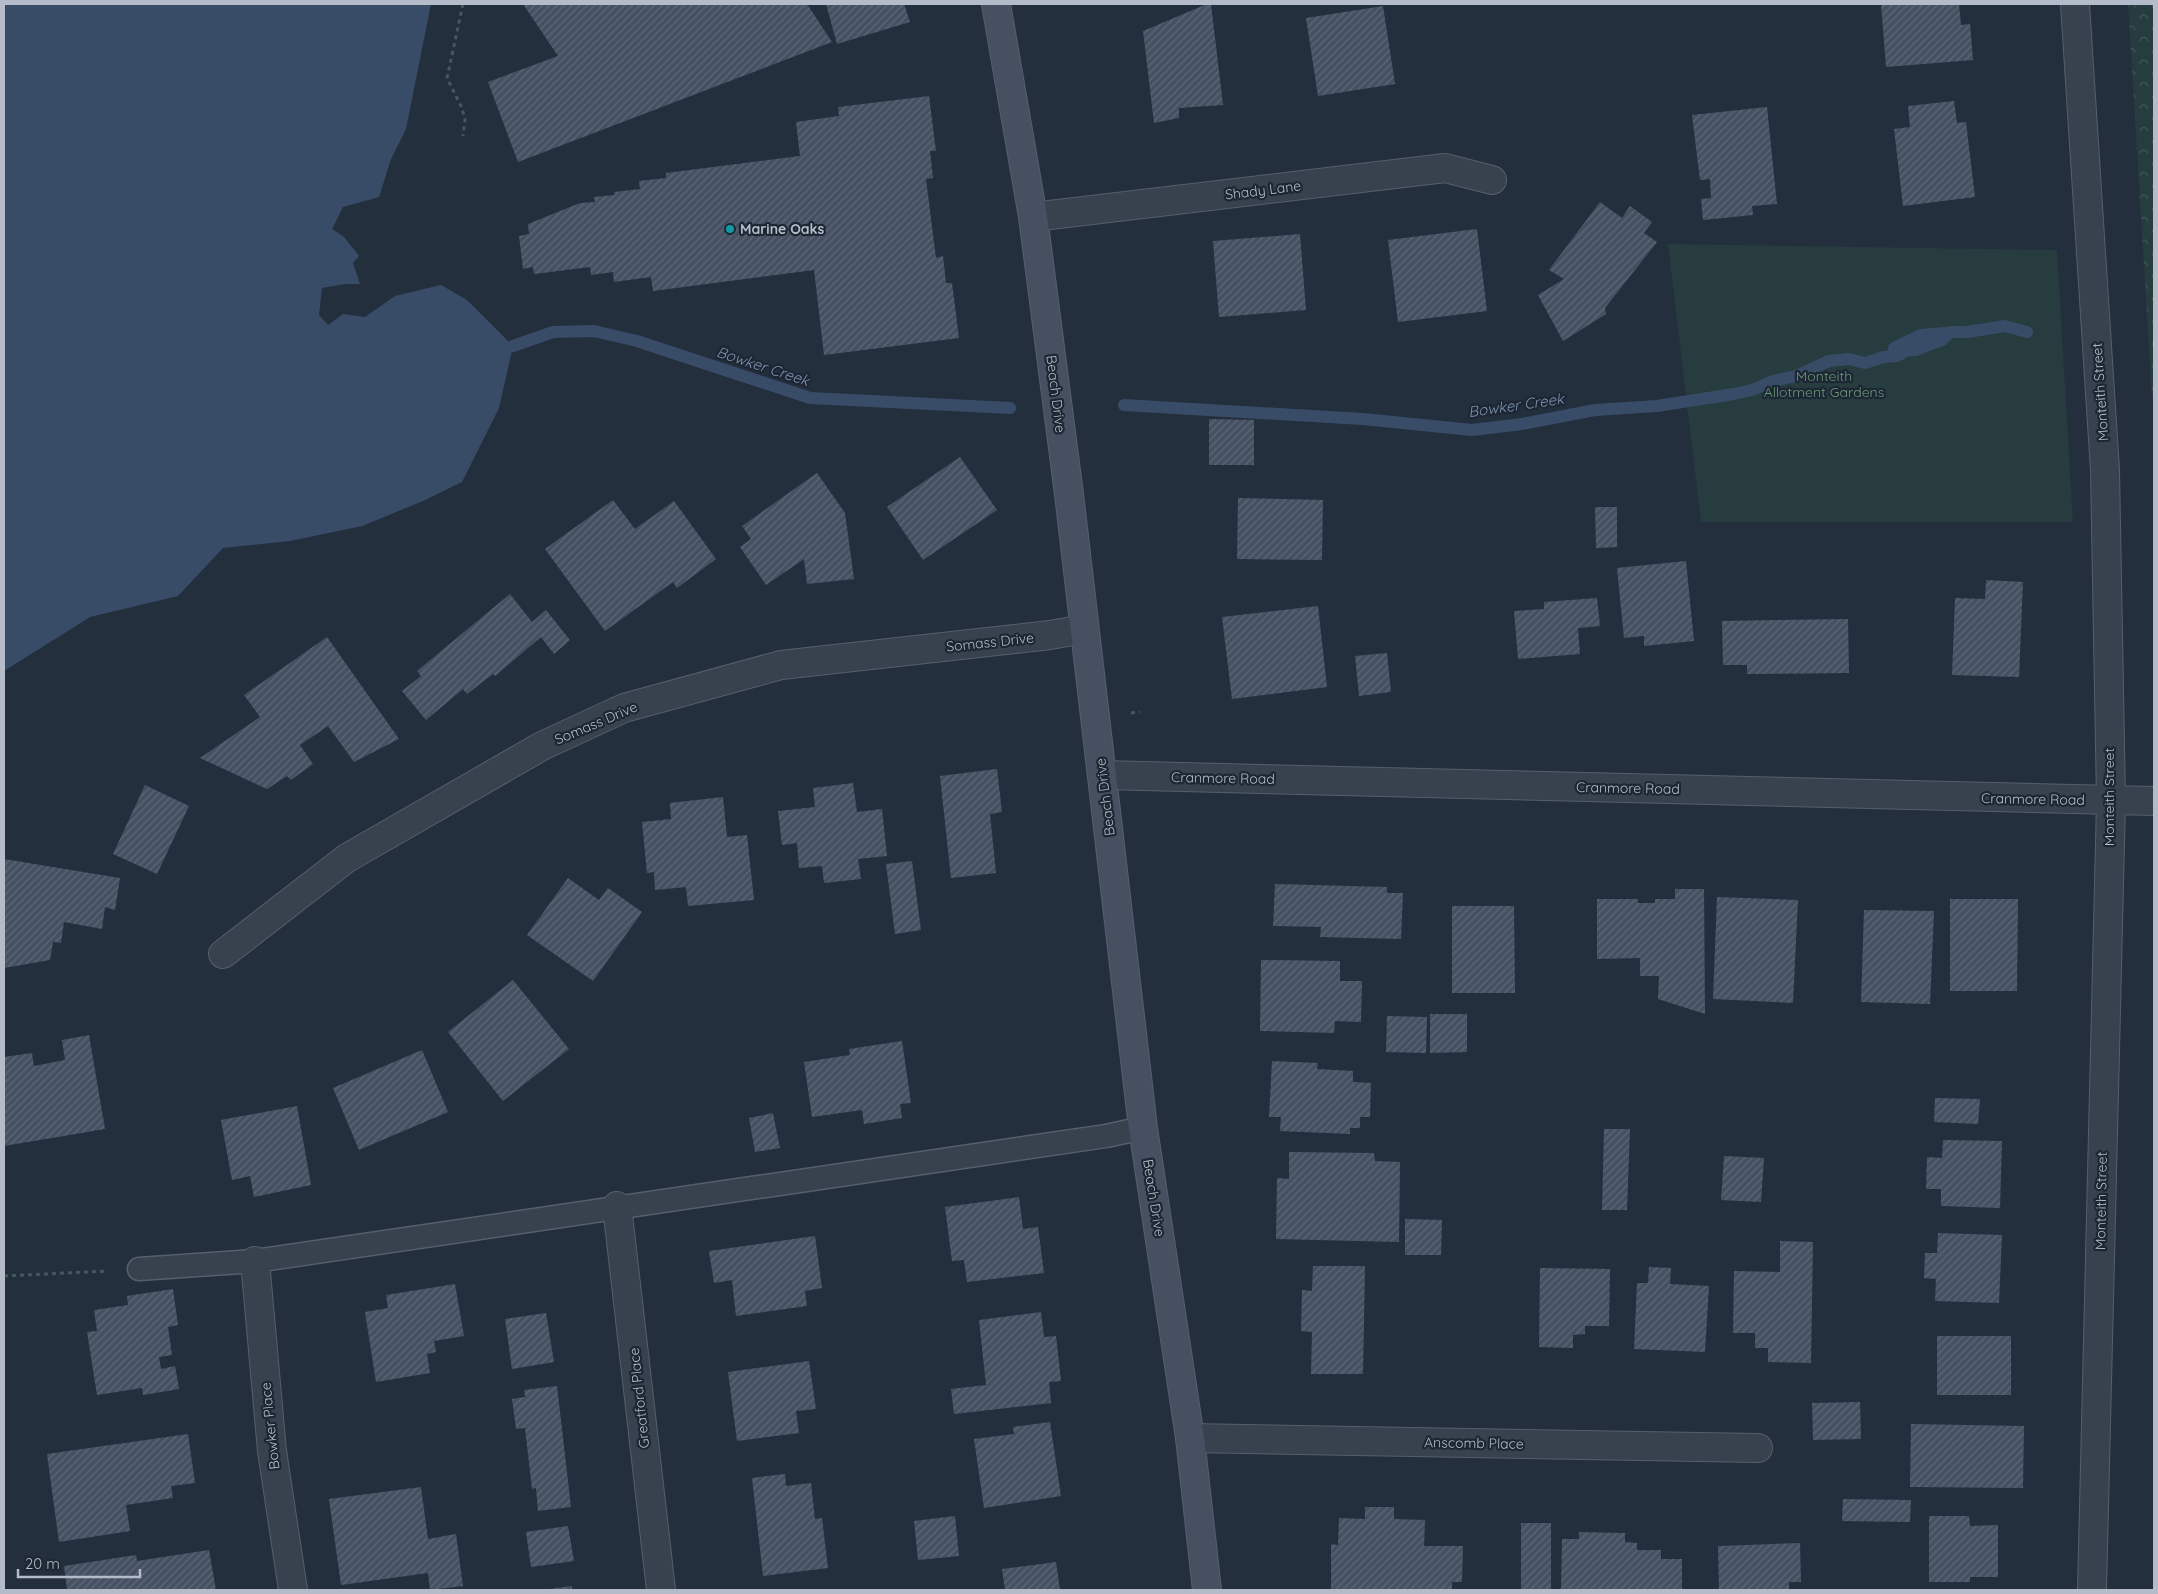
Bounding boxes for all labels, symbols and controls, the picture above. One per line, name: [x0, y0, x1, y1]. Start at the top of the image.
street label: Shady Lane: [1224, 176, 1302, 204]
place label: Marine Oaks: [740, 220, 824, 238]
marker: Marine Oaks: [724, 223, 736, 235]
water label: Bowker Creek: [714, 342, 814, 391]
street label: Monteith Street: [2088, 342, 2112, 442]
street label: Beach Drive: [1042, 354, 1070, 434]
park label: Monteith Allotment Gardens: [1764, 367, 1884, 401]
water label: Bowker Creek: [1467, 389, 1567, 421]
street label: Somass Drive: [945, 628, 1035, 656]
street label: Somass Drive: [552, 697, 640, 749]
street label: Monteith Street: [2100, 748, 2118, 846]
street label: Beach Drive: [1091, 757, 1119, 837]
street label: Cranmore Road: [1171, 768, 1275, 788]
street label: Cranmore Road: [1576, 778, 1680, 798]
street label: Cranmore Road: [1981, 789, 2085, 809]
street label: Monteith Street: [2091, 1151, 2111, 1250]
street label: Beach Drive: [1139, 1158, 1169, 1238]
street label: Greatford Place: [625, 1347, 653, 1449]
street label: Bowker Place: [256, 1381, 284, 1471]
street label: Anscomb Place: [1424, 1433, 1524, 1453]
scale bar: [18, 1546, 140, 1578]
text: 20 m: [25, 1554, 60, 1573]

